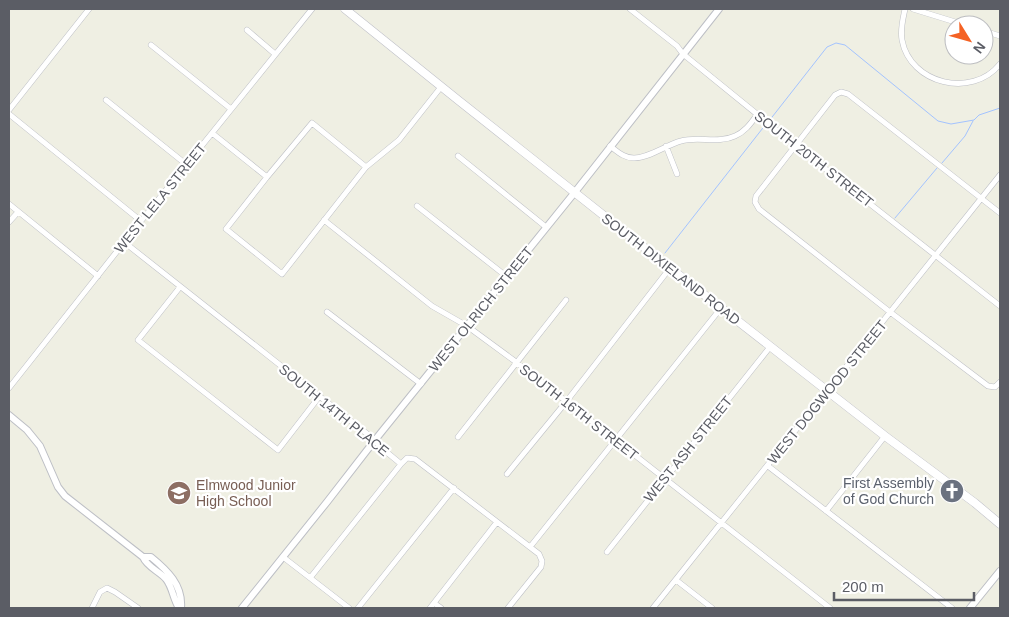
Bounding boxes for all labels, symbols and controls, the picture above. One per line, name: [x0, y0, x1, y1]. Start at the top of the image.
north arrow: [944, 15, 994, 65]
text: N: [970, 39, 989, 57]
street label: SOUTH 20TH STREET: [751, 108, 877, 211]
street label: WEST LELA STREET: [111, 140, 210, 256]
street label: SOUTH DIXIELAND ROAD: [599, 210, 743, 328]
street label: WEST OLRICH STREET: [426, 243, 537, 375]
street label: WEST DOGWOOD STREET: [764, 317, 890, 467]
street label: SOUTH 14TH PLACE: [276, 361, 392, 459]
street label: SOUTH 16TH STREET: [516, 361, 642, 464]
street label: WEST ASH STREET: [640, 393, 736, 505]
place label: First Assembly of God Church: [843, 475, 934, 507]
place label: Elmwood Junior High School: [196, 477, 296, 509]
church icon: First Assembly of God Church: [939, 478, 965, 504]
school or university icon: Elmwood Junior High School: [166, 480, 192, 506]
scale bar: [834, 570, 974, 602]
text: 200 m: [842, 578, 884, 595]

